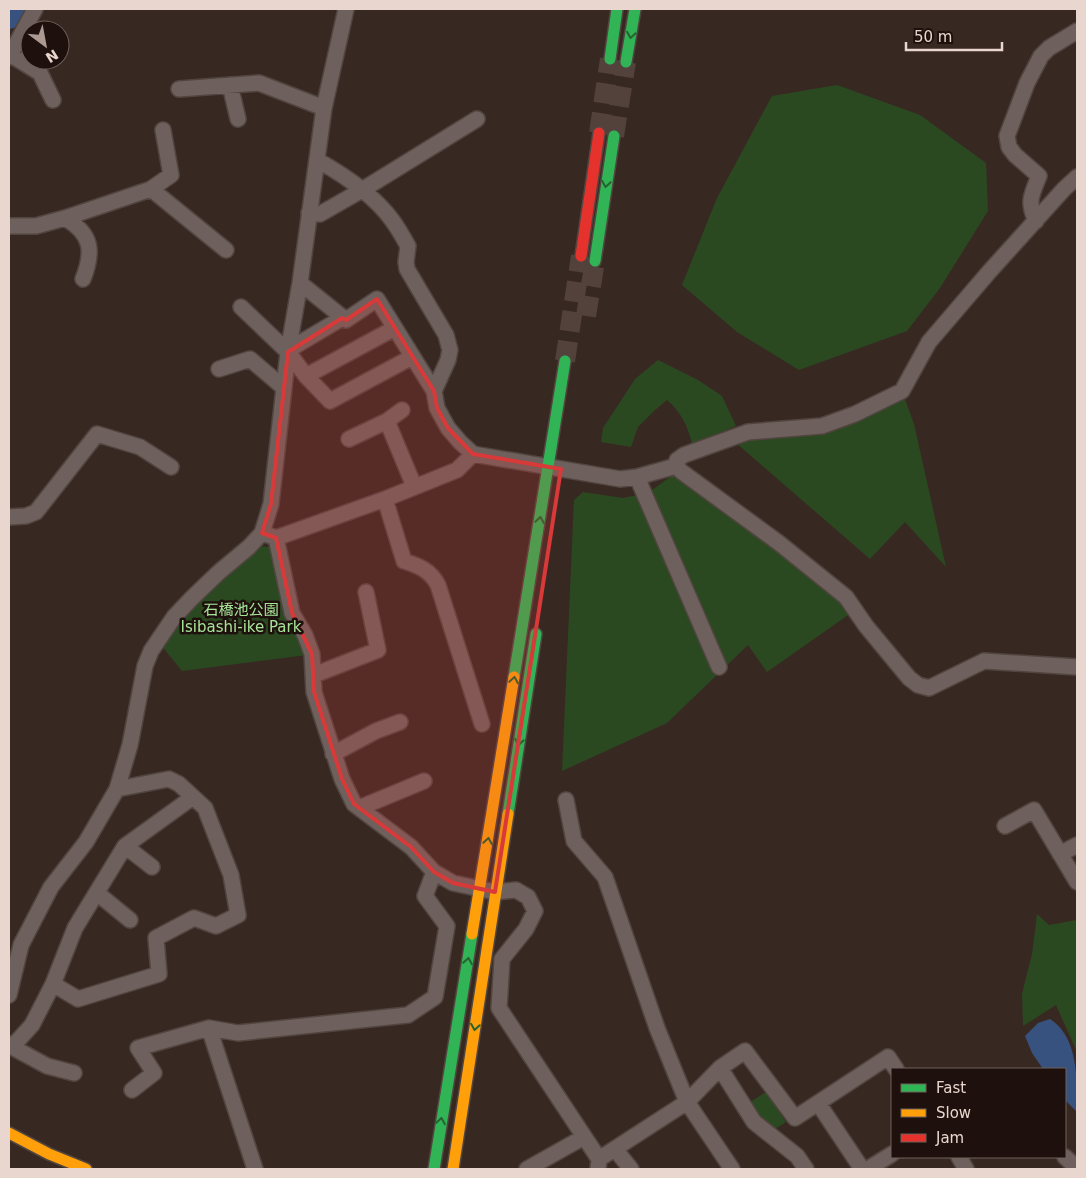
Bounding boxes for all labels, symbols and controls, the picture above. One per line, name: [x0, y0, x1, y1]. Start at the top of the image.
north arrow: [20, 20, 70, 70]
scale bar: [906, 20, 1002, 52]
text: 50 m: [914, 28, 952, 46]
one-way arrow: [626, 32, 637, 40]
text: N: [43, 46, 61, 66]
one-way arrow: [602, 180, 612, 188]
one-way arrow: [535, 515, 545, 524]
park label: 石橋池公園 Isibashi-ike Park: [181, 601, 302, 636]
one-way arrow: [508, 676, 519, 684]
one-way arrow: [514, 737, 524, 746]
one-way arrow: [482, 836, 492, 845]
one-way arrow: [462, 956, 473, 964]
one-way arrow: [470, 1022, 480, 1031]
legend: [891, 1068, 1066, 1158]
text: Fast: [936, 1079, 966, 1097]
text: Slow: [936, 1104, 971, 1122]
one-way arrow: [436, 1117, 446, 1126]
text: Jam: [935, 1129, 964, 1147]

